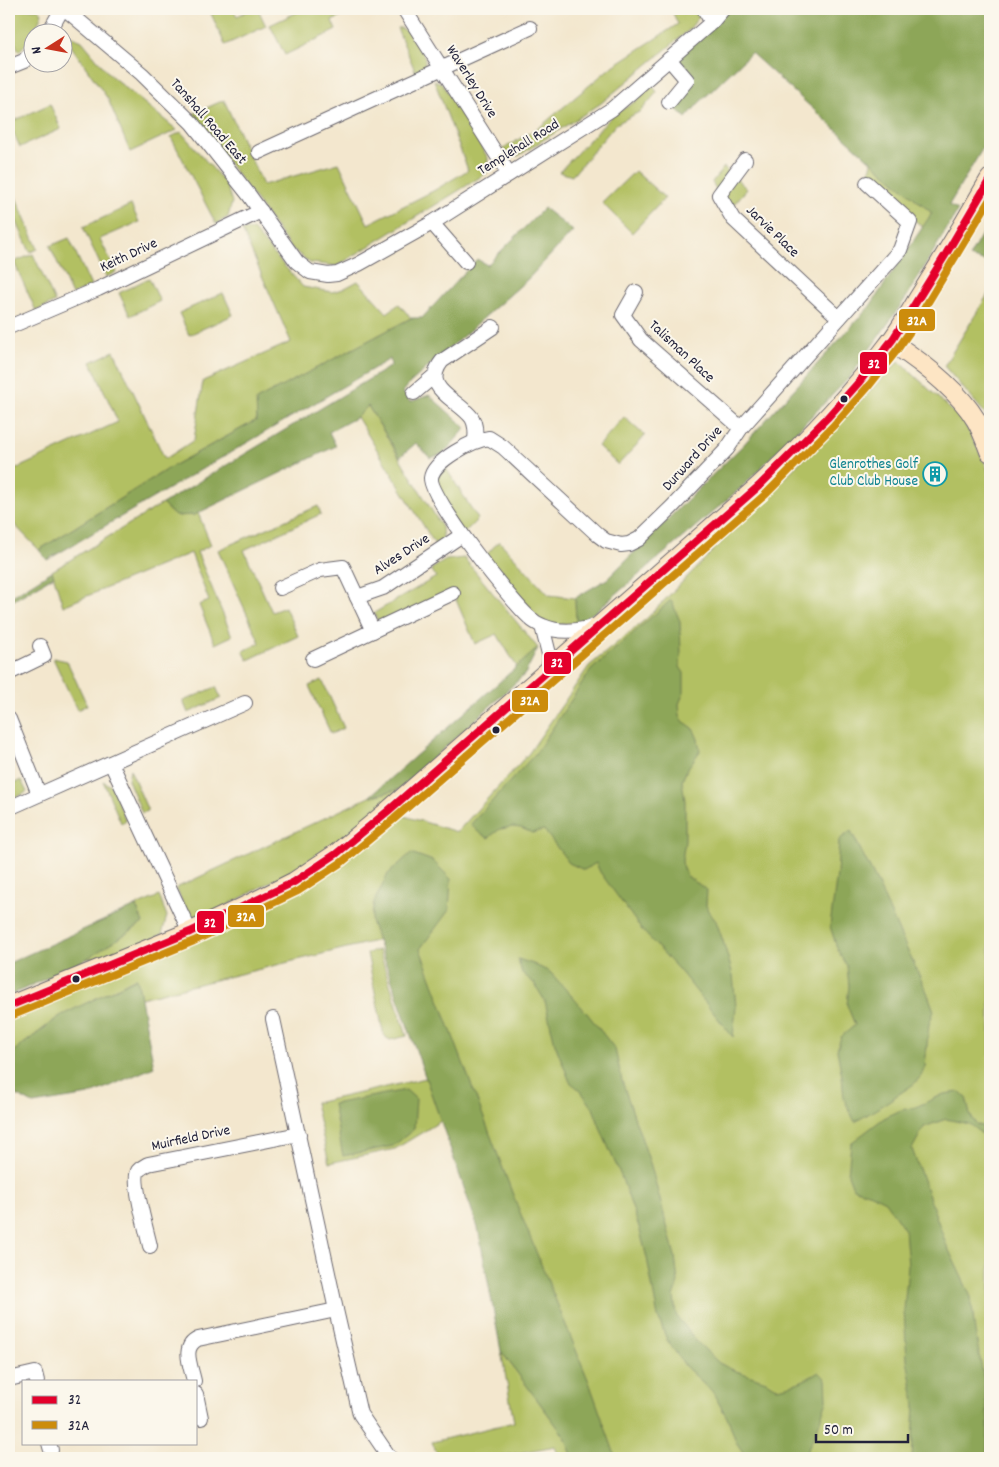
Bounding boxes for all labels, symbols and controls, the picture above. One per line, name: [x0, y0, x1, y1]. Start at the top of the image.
north arrow: [22, 22, 72, 72]
street label: Waverley Drive: [440, 41, 502, 123]
text: N: [27, 45, 48, 55]
street label: Tanshall Road East: [164, 74, 252, 170]
street label: Templehall Road: [474, 114, 564, 182]
street label: Jarvie Place: [740, 201, 804, 264]
street label: Keith Drive: [97, 233, 162, 279]
line badge: 32A: [898, 308, 936, 332]
text: 32A: [907, 312, 927, 332]
street label: Talisman Place: [643, 316, 719, 389]
line badge: 32: [859, 351, 888, 375]
text: 32: [868, 355, 880, 375]
unlabelled marker: [839, 394, 849, 404]
street label: Durward Drive: [658, 421, 729, 497]
place label: Glenrothes Golf Club Club House: [829, 454, 919, 493]
building icon: Glenrothes Golf Club Club House: [922, 461, 948, 487]
street label: Alves Drive: [369, 528, 435, 581]
line badge: 32: [543, 651, 572, 675]
text: 32: [551, 654, 563, 674]
line badge: 32A: [511, 689, 549, 713]
text: 32A: [520, 692, 540, 712]
unlabelled marker: [491, 725, 501, 735]
line badge: 32A: [227, 904, 265, 928]
text: 32A: [236, 908, 256, 928]
line badge: 32: [196, 910, 225, 934]
text: 32: [204, 914, 216, 934]
unlabelled marker: [71, 974, 81, 984]
street label: Muirfield Drive: [150, 1120, 233, 1158]
legend: [22, 1380, 198, 1444]
text: 32: [68, 1390, 81, 1412]
scale bar: [816, 1412, 909, 1444]
text: 32A: [68, 1416, 89, 1438]
text: 50 m: [824, 1420, 853, 1442]

